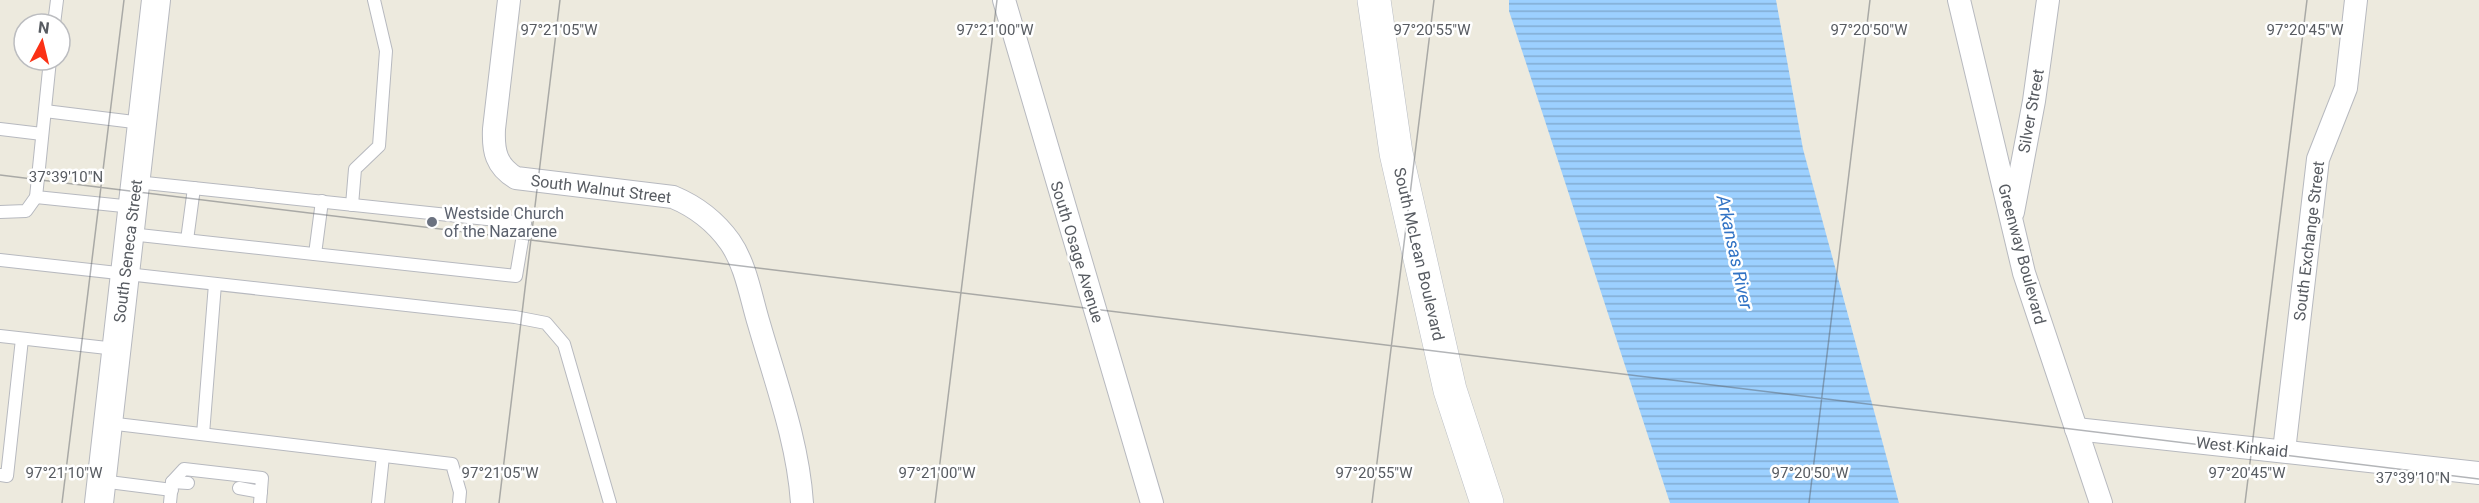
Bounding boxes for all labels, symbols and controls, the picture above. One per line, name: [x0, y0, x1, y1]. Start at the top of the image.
north arrow: [12, 12, 72, 72]
text: N: [37, 17, 51, 38]
text: 97°21'05"W: [521, 21, 597, 39]
text: 97°21'00"W: [957, 21, 1033, 39]
text: 97°20'55"W: [1394, 21, 1470, 39]
text: 97°20'50"W: [1831, 21, 1907, 39]
text: 97°20'45"W: [2267, 21, 2343, 39]
street label: Silver Street: [2014, 67, 2048, 155]
street label: South Exchange Street: [2290, 160, 2328, 322]
street label: South McLean Boulevard: [1390, 166, 1448, 342]
text: 37°39'10"N: [29, 168, 103, 186]
street label: South Walnut Street: [530, 171, 672, 207]
street label: South Seneca Street: [110, 178, 146, 324]
street label: South Osage Avenue: [1046, 179, 1108, 325]
street label: Greenway Boulevard: [1994, 182, 2050, 326]
water label: Arkansas River: [1712, 192, 1758, 312]
place label: Westside Church of the Nazarene: [444, 204, 564, 241]
marker: Westside Church of the Nazarene: [425, 215, 439, 229]
street label: West Kinkaid: [2195, 433, 2289, 461]
text: 97°21'10"W: [26, 464, 102, 482]
text: 97°21'05"W: [462, 464, 538, 482]
text: 97°21'00"W: [899, 464, 975, 482]
text: 97°20'55"W: [1336, 464, 1412, 482]
text: 97°20'50"W: [1772, 464, 1848, 482]
text: 97°20'45"W: [2209, 464, 2285, 482]
text: 37°39'10"N: [2376, 469, 2450, 487]

